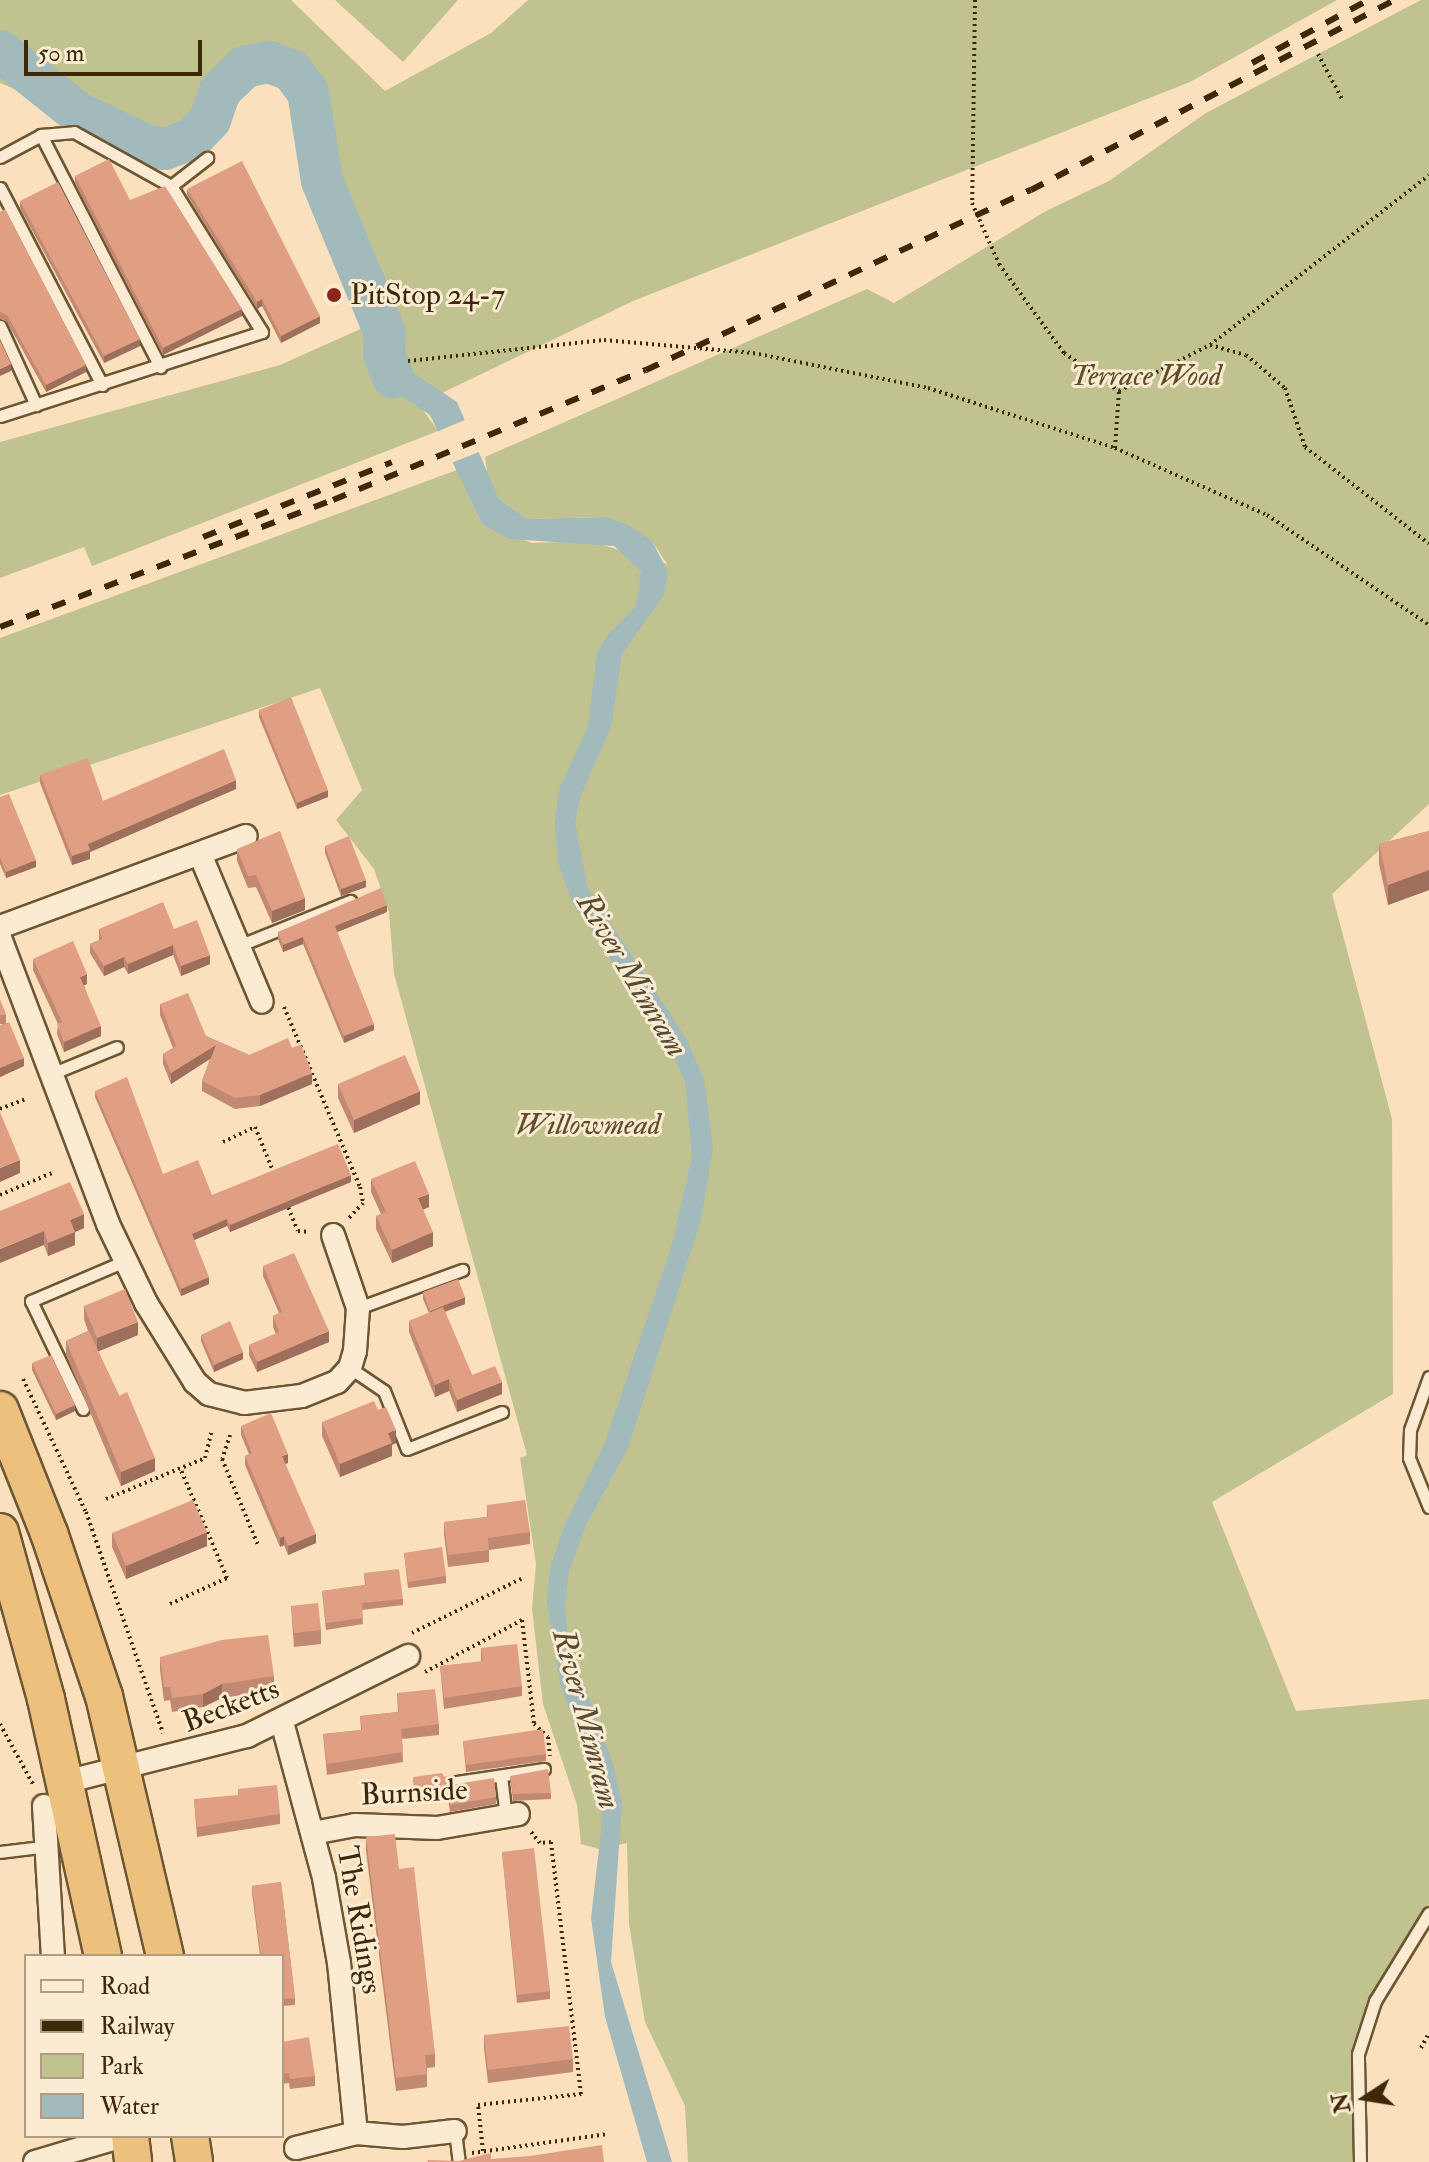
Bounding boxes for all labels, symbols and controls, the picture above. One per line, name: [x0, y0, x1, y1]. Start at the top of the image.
scale bar: [28, 24, 206, 74]
text: 50 m: [38, 38, 84, 69]
place label: PitStop 24-7: [350, 277, 505, 313]
marker: PitStop 24-7: [325, 286, 343, 304]
park label: Terrace Wood: [1071, 358, 1221, 394]
water label: River Mimram: [568, 886, 696, 1064]
park label: Willowmead: [515, 1107, 661, 1143]
water label: River Mimram: [544, 1625, 628, 1813]
street label: Becketts: [178, 1671, 284, 1741]
street label: Burnside: [360, 1772, 468, 1814]
street label: The Ridings: [328, 1843, 390, 1997]
legend: [24, 1954, 284, 2138]
text: Road: [100, 1971, 150, 2002]
text: Railway: [100, 2011, 174, 2042]
text: Park: [100, 2051, 144, 2082]
north arrow: [1325, 2058, 1405, 2138]
text: N: [1326, 2090, 1357, 2116]
text: Water: [100, 2091, 159, 2122]

